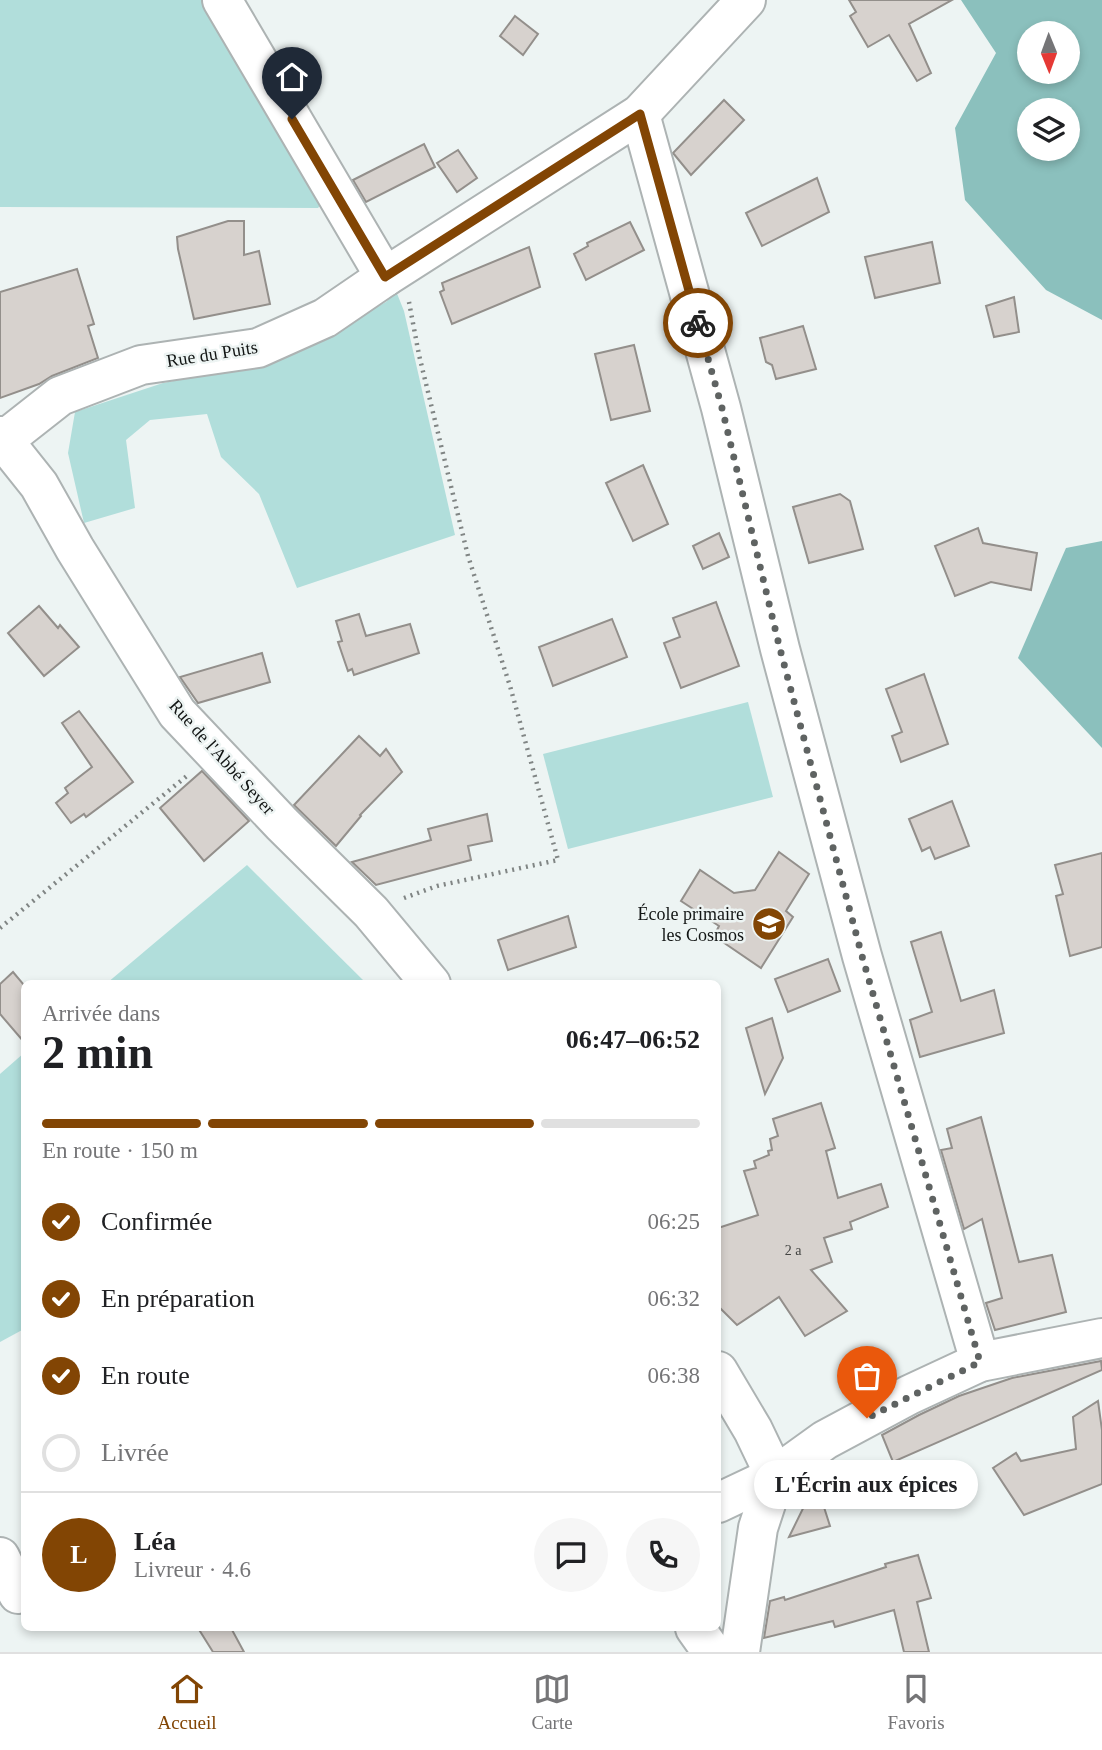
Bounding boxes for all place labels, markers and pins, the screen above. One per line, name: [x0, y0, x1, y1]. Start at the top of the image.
pin: [262, 47, 322, 119]
place label: École primaire les Cosmos: [638, 903, 744, 945]
school or university icon: École primaire les Cosmos: [750, 905, 788, 943]
pin: [837, 1346, 897, 1418]
callout: L'Écrin aux épices: [755, 1460, 979, 1509]

